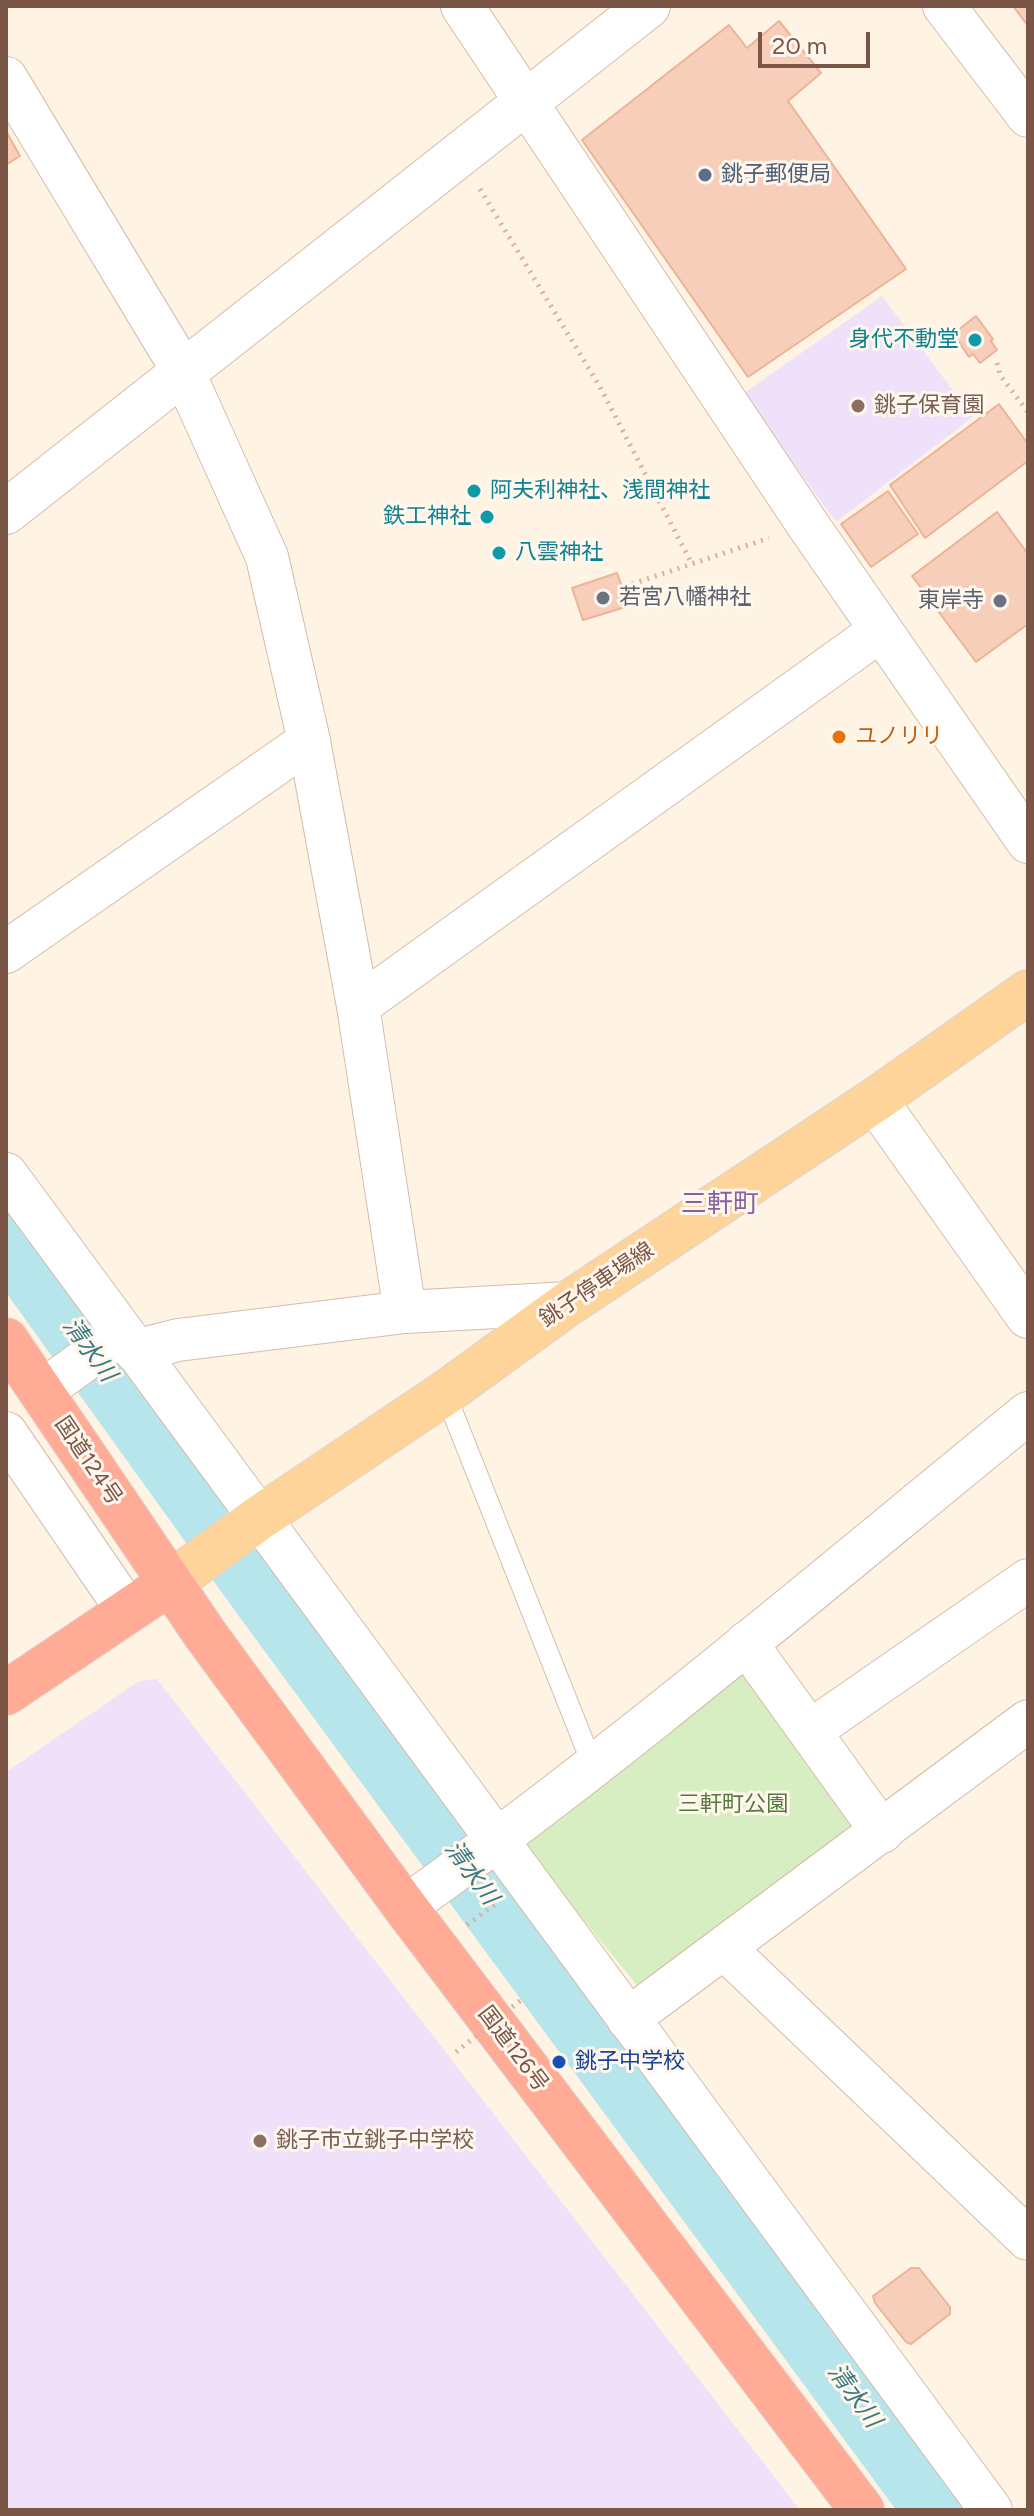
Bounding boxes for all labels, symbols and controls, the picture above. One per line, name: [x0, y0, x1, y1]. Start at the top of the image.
scale bar: [762, 16, 874, 66]
text: 20 m: [772, 31, 827, 60]
place label: 銚子郵便局: [721, 162, 831, 188]
marker: 銚子郵便局: [696, 166, 714, 184]
place label: 身代不動堂: [849, 327, 959, 353]
marker: 身代不動堂: [966, 331, 984, 349]
place label: 銚子保育園: [874, 393, 984, 419]
marker: 銚子保育園: [849, 397, 867, 415]
place label: 阿夫利神社、浅間神社: [490, 478, 710, 504]
marker: 阿夫利神社、浅間神社: [465, 482, 483, 500]
place label: 鉄工神社: [383, 504, 471, 530]
marker: 鉄工神社: [478, 508, 496, 526]
place label: 八雲神社: [515, 540, 603, 566]
marker: 八雲神社: [490, 544, 508, 562]
place label: 若宮八幡神社: [619, 585, 751, 611]
place label: 東岸寺: [918, 588, 984, 614]
marker: 若宮八幡神社: [594, 589, 612, 607]
marker: 東岸寺: [991, 592, 1009, 610]
place label: ユノリリ: [855, 724, 943, 750]
marker: ユノリリ: [830, 728, 848, 746]
district label: 三軒町: [681, 1188, 759, 1220]
street label: 銚子停車場線: [535, 1237, 659, 1333]
water label: 清水川: [56, 1312, 122, 1388]
street label: 国道124号: [49, 1412, 127, 1510]
park label: 三軒町公園: [678, 1792, 788, 1818]
water label: 清水川: [438, 1835, 504, 1911]
street label: 国道126号: [472, 2001, 554, 2097]
place label: 銚子中学校: [575, 2049, 685, 2075]
marker: 銚子中学校: [550, 2053, 568, 2071]
place label: 銚子市立銚子中学校: [276, 2128, 474, 2154]
marker: 銚子市立銚子中学校: [251, 2132, 269, 2150]
water label: 清水川: [821, 2358, 887, 2434]

